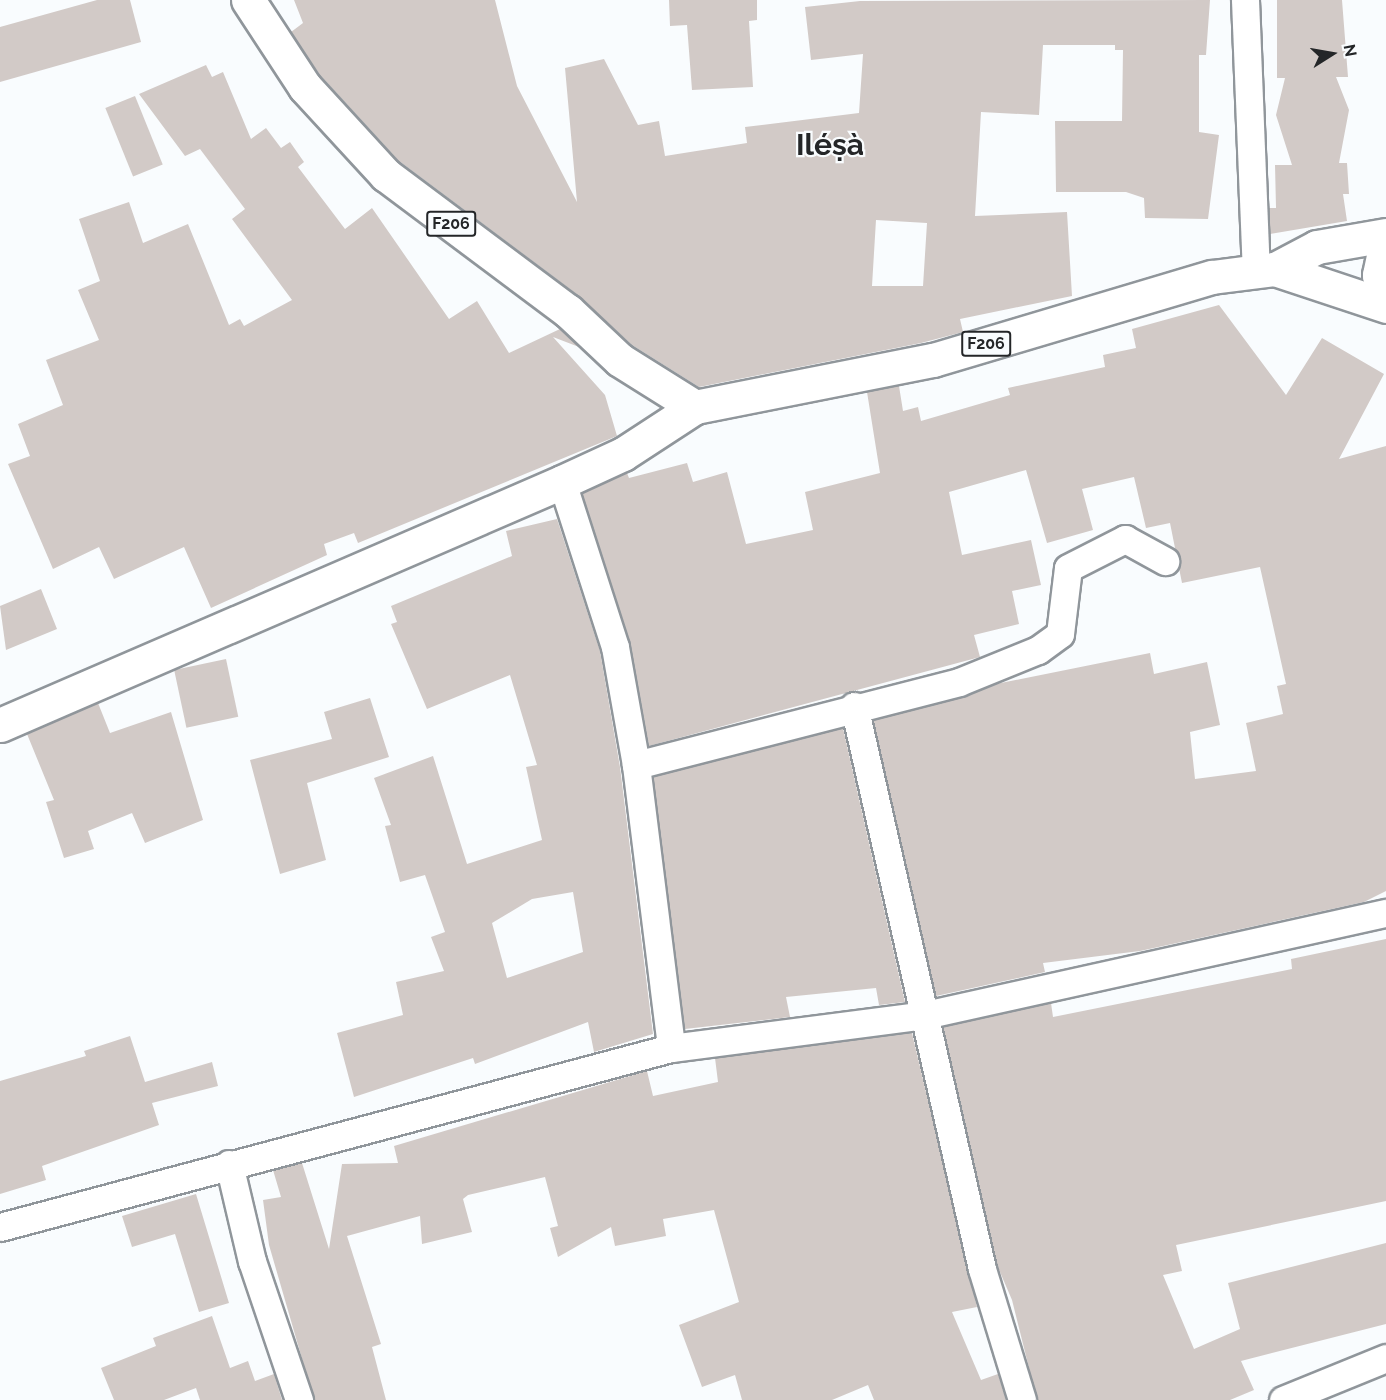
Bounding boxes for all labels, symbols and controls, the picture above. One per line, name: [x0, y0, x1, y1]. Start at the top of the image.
north arrow: [1302, 24, 1362, 84]
text: N: [1340, 43, 1361, 58]
district label: Iléṣà: [796, 127, 864, 163]
road number: F206: [426, 211, 476, 237]
road number: F206: [960, 331, 1012, 357]

